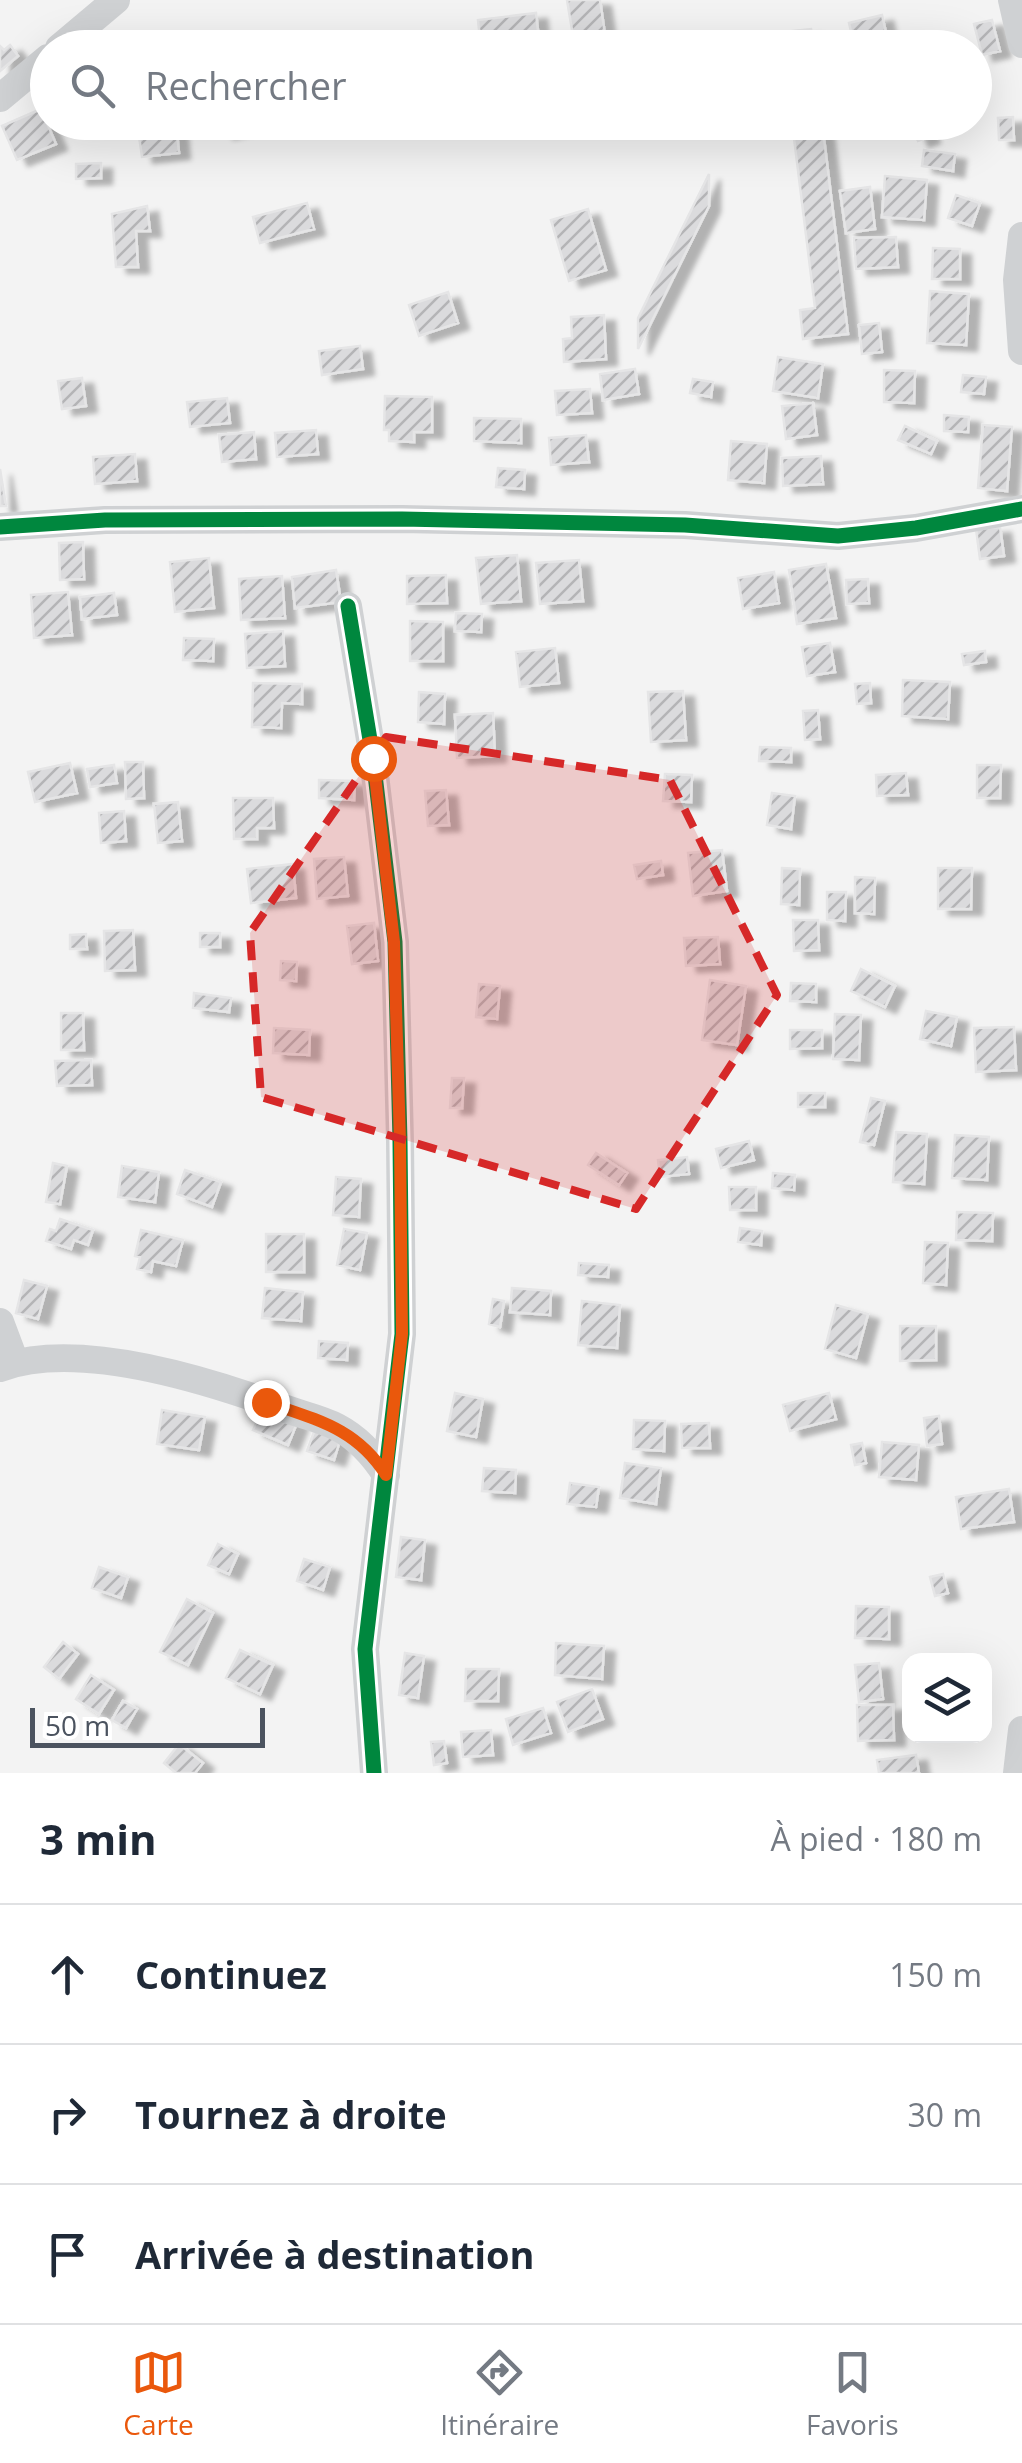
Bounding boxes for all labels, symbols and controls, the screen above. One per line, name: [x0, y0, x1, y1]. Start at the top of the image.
search box: [30, 30, 992, 140]
icon: search: [65, 58, 120, 113]
text: Rechercher: [145, 59, 347, 111]
route start: [351, 736, 397, 782]
route end: [244, 1380, 290, 1426]
map controls: [902, 1653, 992, 1743]
button: layers: [902, 1653, 992, 1743]
scale bar: [30, 1703, 265, 1748]
text: 50 m: [45, 1706, 110, 1744]
text: 3 min: [40, 1810, 157, 1867]
text: À pied · 180 m: [770, 1817, 982, 1860]
icon: ahead: [40, 1947, 95, 2002]
text: Continuez: [135, 1948, 327, 2000]
text: 150 m: [889, 1953, 982, 1996]
icon: right: [40, 2087, 95, 2142]
text: Tournez à droite: [135, 2088, 447, 2140]
text: 30 m: [907, 2093, 982, 2136]
icon: arrive: [40, 2227, 95, 2282]
text: Arrivée à destination: [135, 2228, 535, 2280]
tab: Carte: [123, 2345, 194, 2443]
tab: Itinéraire: [440, 2345, 559, 2443]
tab: Favoris: [806, 2345, 899, 2443]

